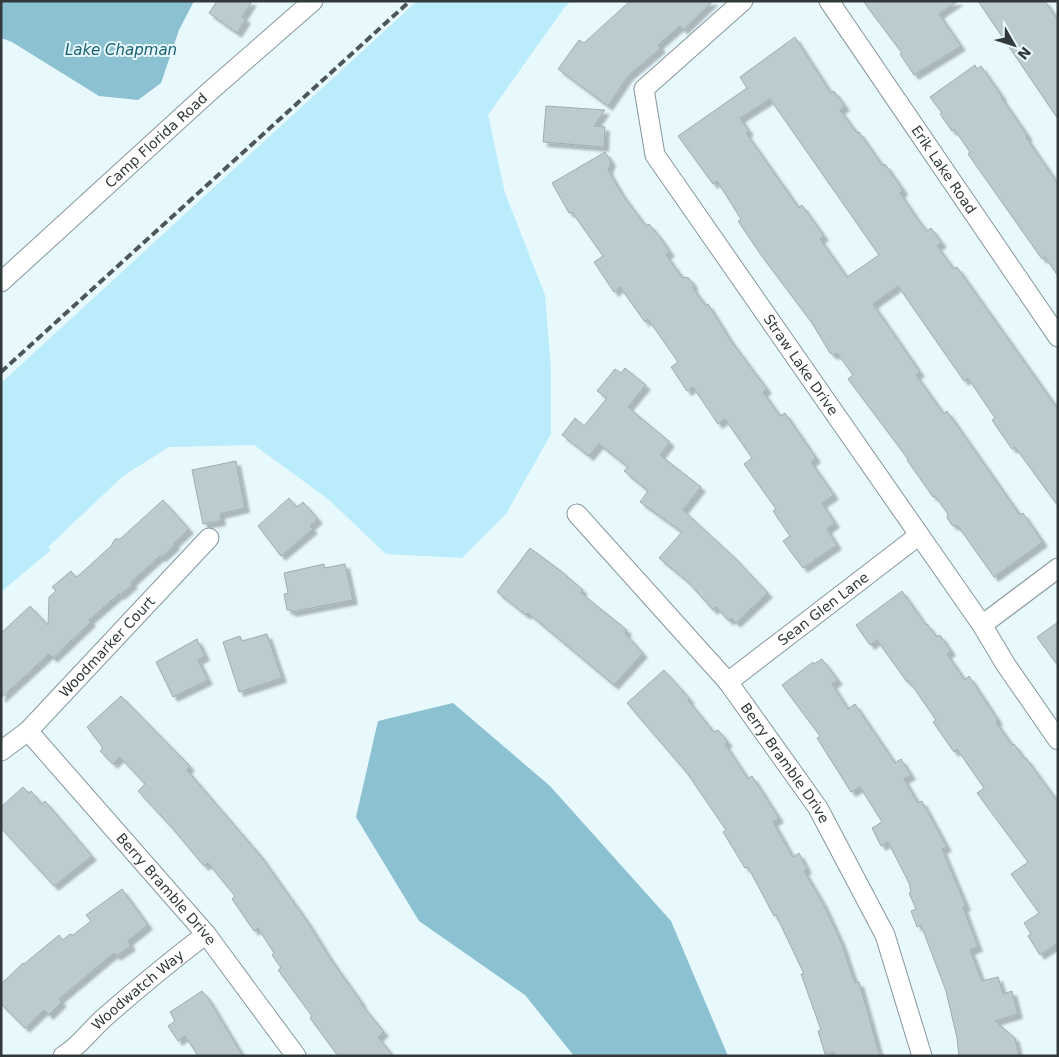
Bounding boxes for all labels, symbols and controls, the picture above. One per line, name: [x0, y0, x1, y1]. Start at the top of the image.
north arrow: [989, 20, 1039, 70]
water label: Lake Chapman: [65, 41, 177, 59]
text: N: [1014, 44, 1034, 63]
street label: Camp Florida Road: [102, 90, 210, 191]
street label: Erik Lake Road: [908, 122, 980, 217]
street label: Straw Lake Drive: [760, 311, 842, 418]
street label: Sean Glen Lane: [775, 569, 872, 649]
street label: Woodmarker Court: [56, 593, 158, 700]
street label: Berry Bramble Drive: [738, 700, 832, 826]
street label: Berry Bramble Drive: [113, 830, 219, 948]
street label: Woodwatch Way: [88, 947, 187, 1033]

